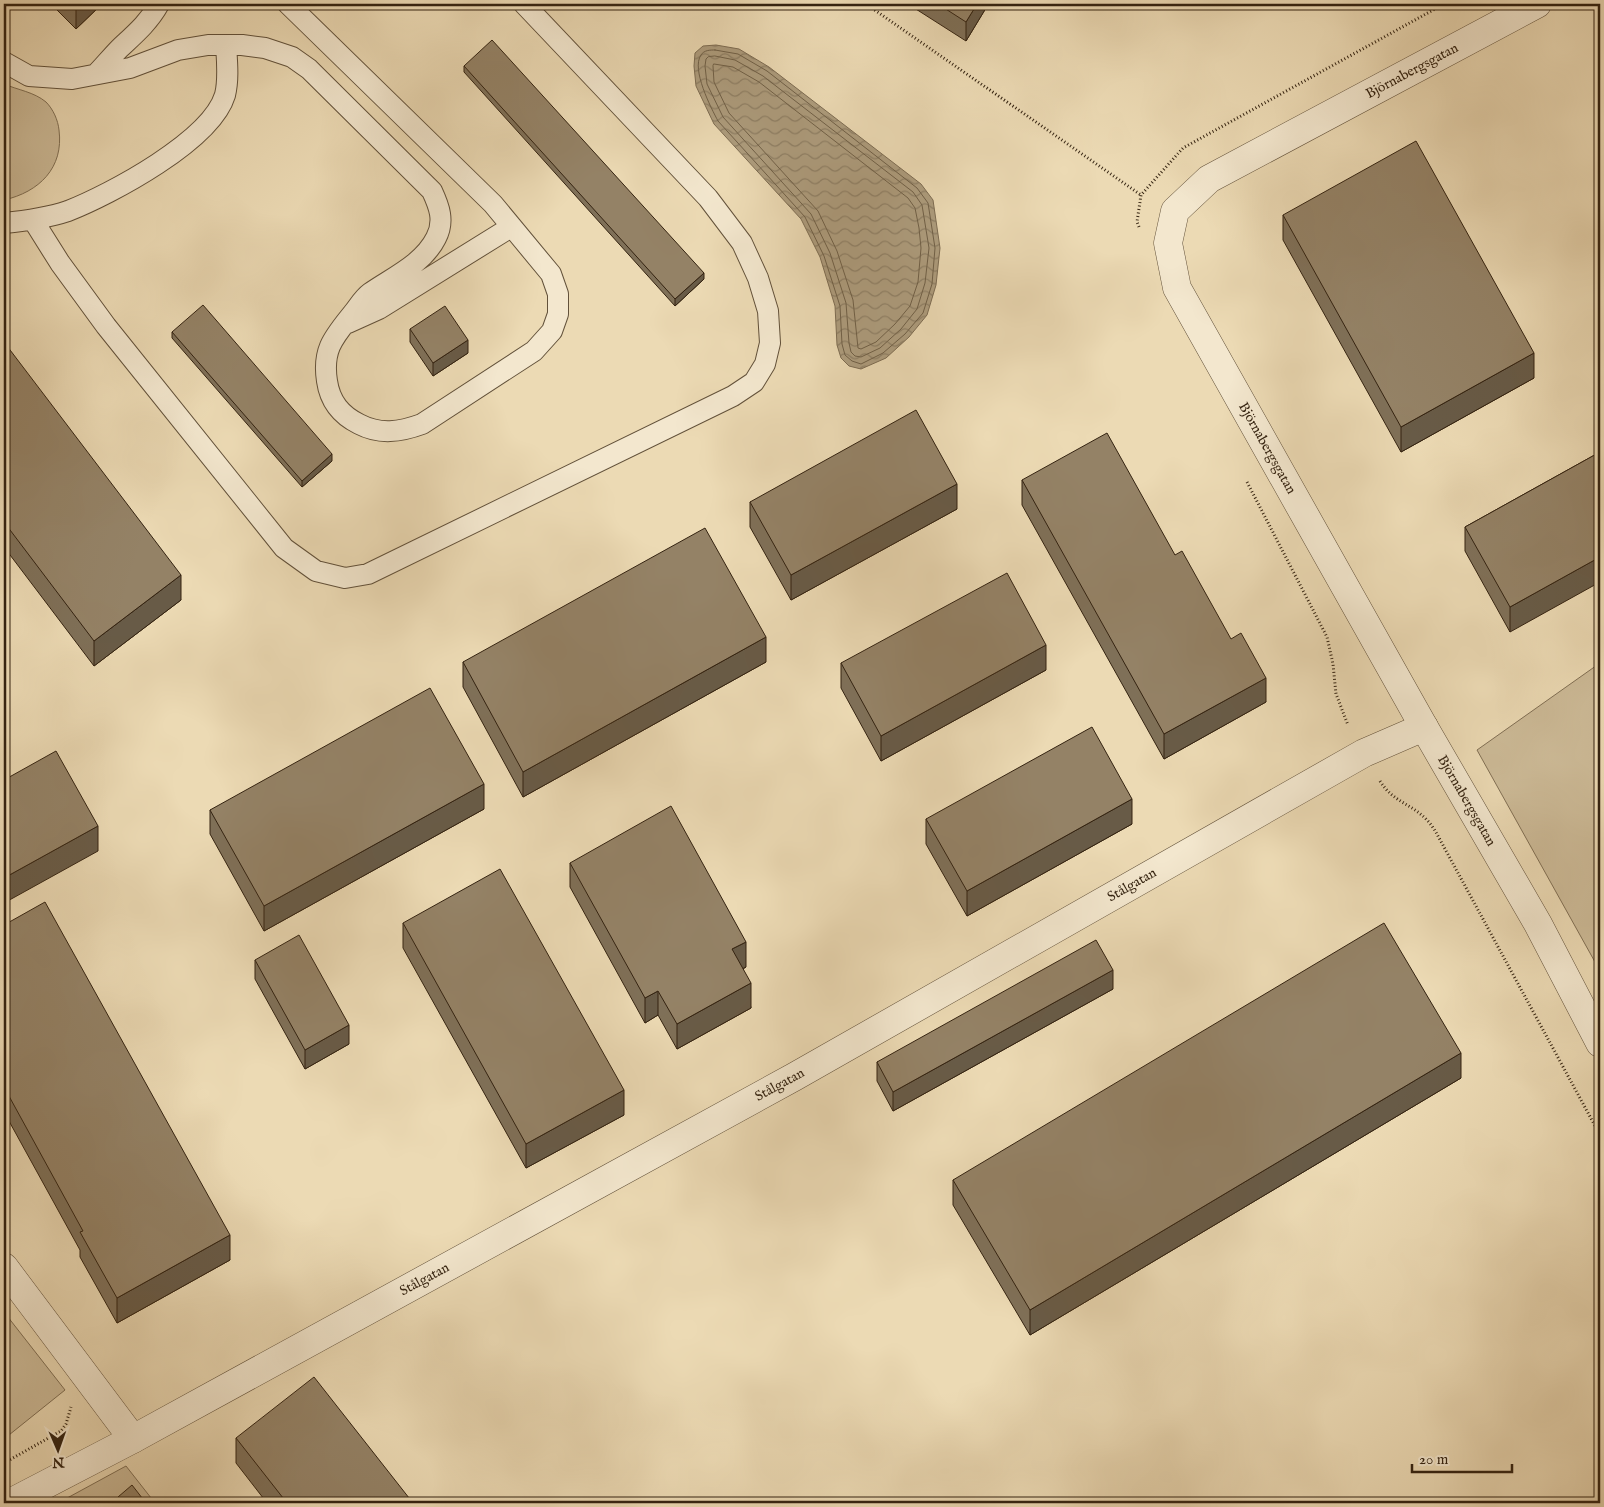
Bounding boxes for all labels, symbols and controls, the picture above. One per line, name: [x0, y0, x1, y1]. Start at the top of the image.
street label: Björnabergsgatan: [1363, 39, 1462, 103]
street label: Björnabergsgatan: [1234, 399, 1300, 498]
street label: Björnabergsgatan: [1433, 752, 1500, 850]
street label: Stålgatan: [1104, 864, 1160, 906]
street label: Stålgatan: [752, 1064, 808, 1106]
street label: Stålgatan: [397, 1258, 453, 1300]
north arrow: [32, 1424, 82, 1474]
scale bar: [1412, 1442, 1512, 1474]
text: 20 m: [1419, 1450, 1449, 1469]
text: N: [52, 1453, 66, 1471]

